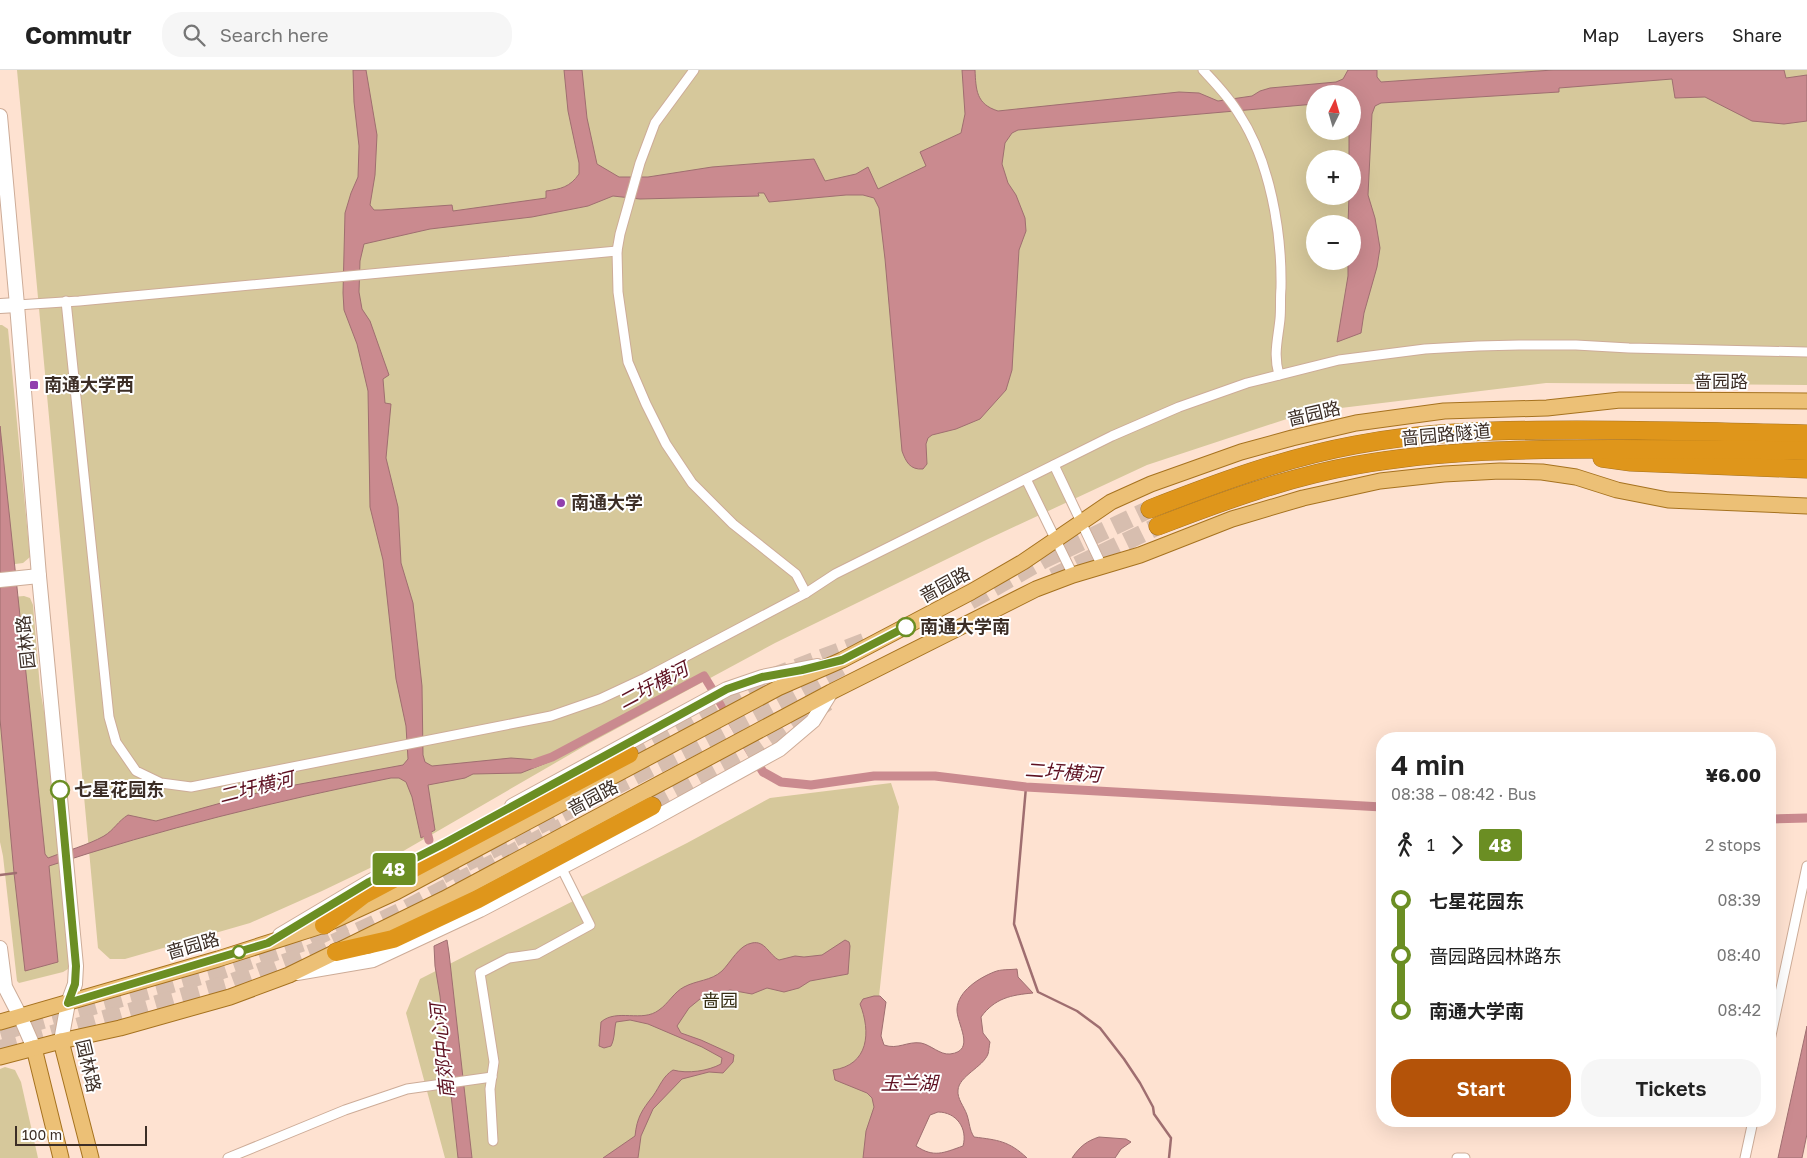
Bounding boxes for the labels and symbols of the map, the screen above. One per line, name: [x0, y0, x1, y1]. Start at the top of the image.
north arrow: [1306, 85, 1361, 140]
street label: 啬园路: [1694, 370, 1748, 392]
place label: 南通大学西: [44, 373, 134, 395]
marker: 南通大学西: [28, 379, 40, 391]
street label: 啬园路: [1285, 396, 1343, 430]
street label: 啬园路隧道: [1400, 419, 1492, 449]
place label: 南通大学: [571, 491, 643, 513]
marker: 南通大学: [555, 497, 567, 509]
street label: 啬园路: [916, 561, 973, 607]
street label: 园林路: [11, 614, 39, 670]
place label: 南通大学南: [920, 615, 1010, 637]
marker: 南通大学南: [896, 617, 916, 637]
water label: 二圩横河: [614, 655, 695, 713]
water label: 二圩横河: [1024, 757, 1106, 786]
water label: 二圩横河: [216, 765, 299, 807]
street label: 啬园路: [564, 775, 622, 820]
place label: 七星花园东: [74, 778, 164, 800]
marker: 七星花园东: [50, 780, 70, 800]
line badge: 48: [372, 853, 416, 885]
street label: 啬园路: [164, 927, 222, 963]
unlabelled marker: [232, 945, 246, 959]
park label: 啬园: [702, 989, 738, 1011]
water label: 南郊中心河: [425, 999, 458, 1100]
street label: 园林路: [72, 1037, 106, 1095]
water label: 玉兰湖: [880, 1071, 940, 1094]
scale bar: [15, 1123, 148, 1146]

